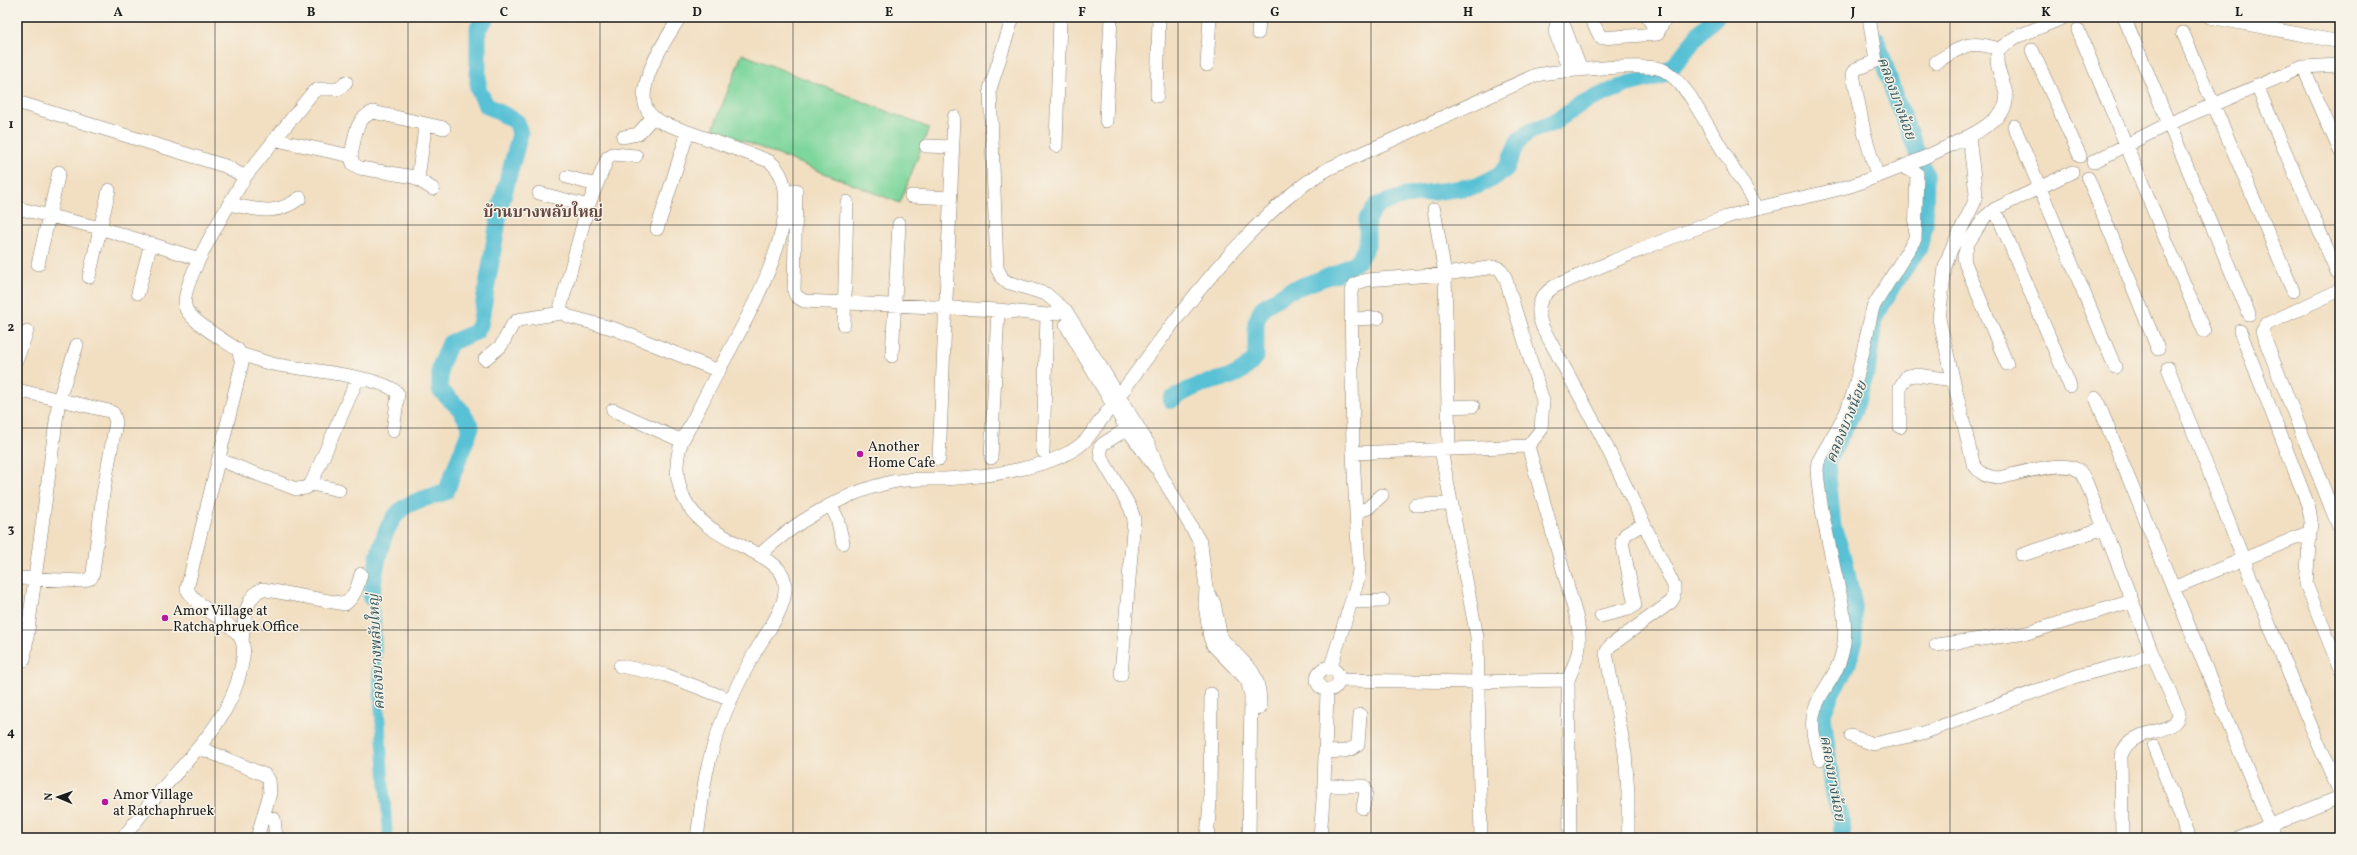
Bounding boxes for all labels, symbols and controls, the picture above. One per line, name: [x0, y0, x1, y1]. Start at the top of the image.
text: A: [113, 4, 123, 22]
text: B: [307, 4, 316, 22]
text: C: [500, 4, 508, 22]
text: D: [692, 4, 702, 22]
text: E: [885, 4, 893, 22]
text: F: [1078, 4, 1086, 22]
text: G: [1270, 4, 1280, 22]
text: H: [1463, 4, 1473, 22]
text: I: [1658, 4, 1663, 22]
text: J: [1850, 4, 1856, 22]
text: K: [2041, 4, 2051, 22]
text: L: [2235, 4, 2243, 22]
water label: คลองบางน้อย: [1871, 54, 1921, 144]
text: 1: [8, 116, 14, 134]
district label: บ้านบางพลับใหญ่: [483, 201, 603, 224]
text: 2: [8, 319, 15, 337]
water label: คลองบางน้อย: [1821, 378, 1874, 467]
place label: Another Home Cafe: [868, 438, 936, 473]
marker: Another Home Cafe: [855, 449, 865, 459]
text: 3: [8, 521, 15, 539]
water label: คลองบางพลับใหญ่: [362, 591, 391, 711]
place label: Amor Village at Ratchaphruek Office: [173, 602, 299, 637]
marker: Amor Village at Ratchaphruek Office: [160, 613, 170, 623]
text: 4: [7, 724, 15, 742]
water label: คลองบางน้อย: [1814, 734, 1850, 824]
north arrow: [38, 777, 78, 817]
place label: Amor Village at Ratchaphruek: [113, 786, 214, 821]
text: N: [42, 792, 57, 801]
marker: Amor Village at Ratchaphruek: [100, 797, 110, 807]

